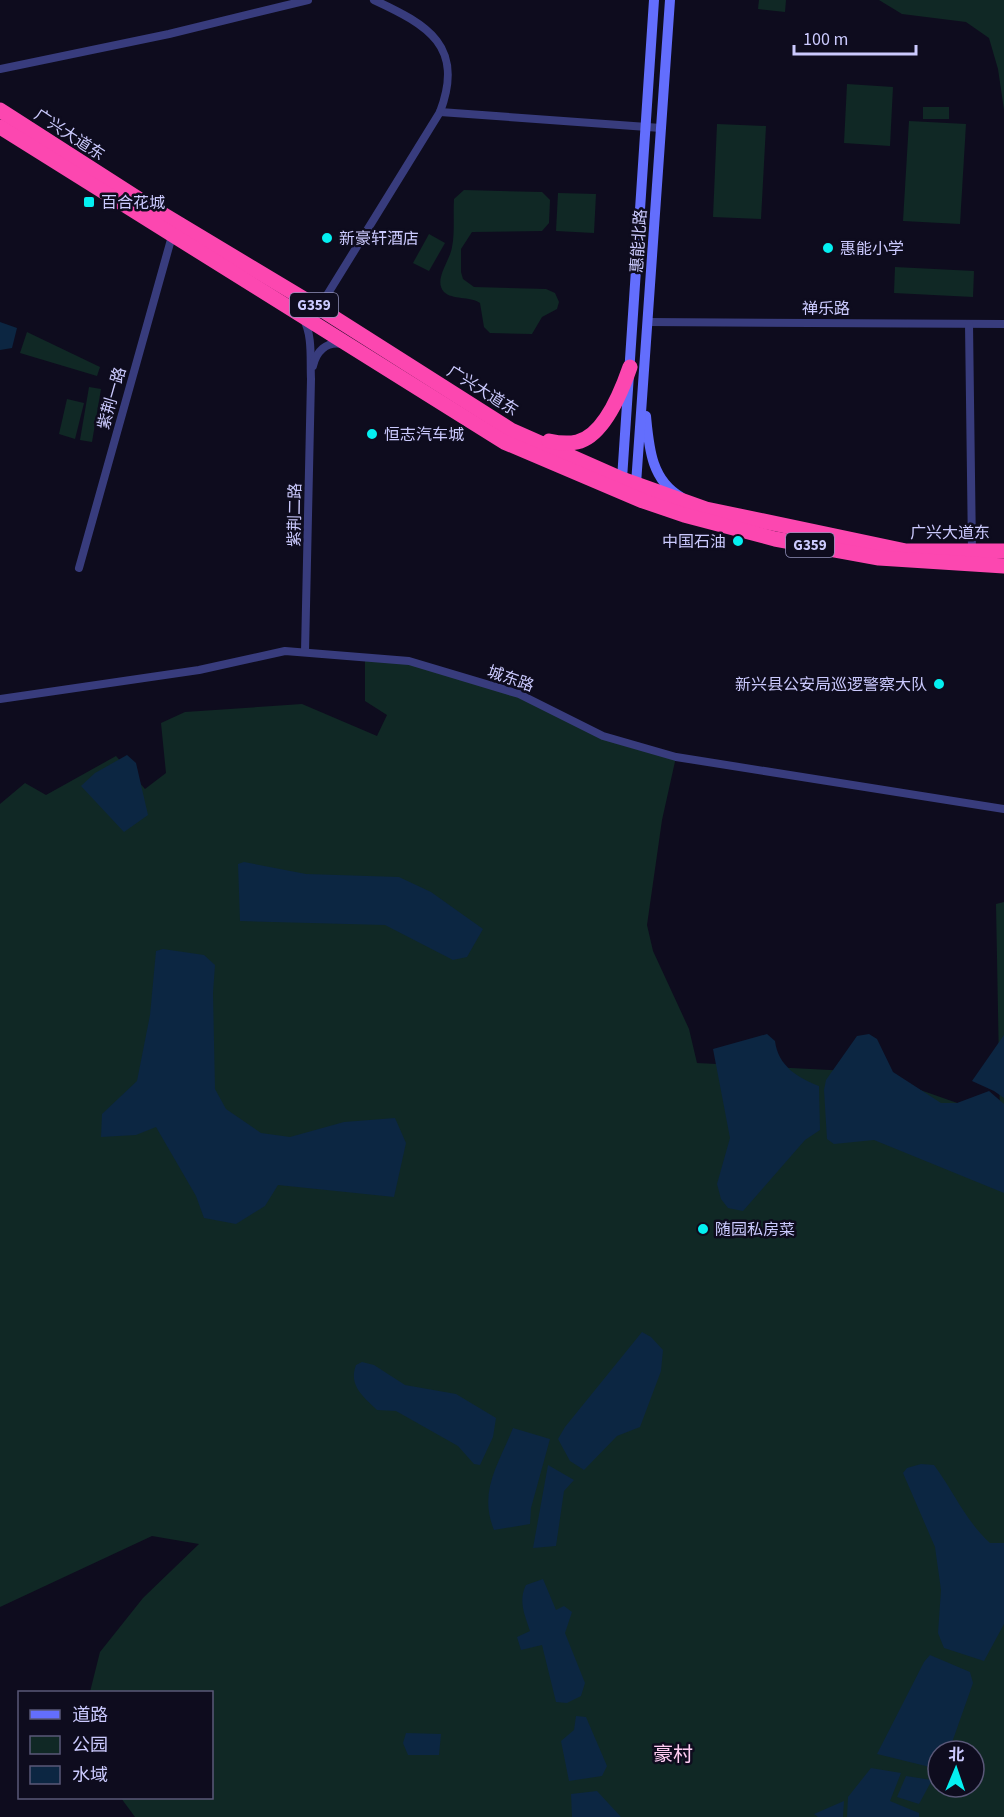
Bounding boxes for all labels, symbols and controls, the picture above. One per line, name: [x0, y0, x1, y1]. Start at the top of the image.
scale bar: [794, 18, 916, 56]
text: 100 m: [803, 27, 848, 52]
street label: 广兴大道东: [30, 104, 109, 166]
place label: 百合花城: [101, 192, 165, 214]
marker: 百合花城: [82, 195, 96, 209]
street label: 惠能北路: [626, 208, 652, 274]
place label: 新豪轩酒店: [339, 228, 419, 250]
marker: 新豪轩酒店: [320, 231, 334, 245]
place label: 惠能小学: [840, 238, 904, 260]
marker: 惠能小学: [821, 241, 835, 255]
road number: G359: [290, 293, 338, 317]
street label: 禅乐路: [802, 298, 850, 320]
street label: 广兴大道东: [443, 360, 522, 421]
street label: 紫荆一路: [93, 364, 131, 432]
place label: 恒志汽车城: [384, 424, 464, 446]
marker: 恒志汽车城: [365, 427, 379, 441]
street label: 紫荆二路: [283, 483, 307, 547]
street label: 广兴大道东: [910, 522, 990, 544]
place label: 中国石油: [662, 531, 726, 553]
road number: G359: [786, 533, 834, 557]
marker: 中国石油: [731, 534, 745, 548]
street label: 城东路: [484, 661, 537, 697]
place label: 新兴县公安局巡逻警察大队: [735, 674, 927, 696]
marker: 新兴县公安局巡逻警察大队: [932, 677, 946, 691]
place label: 随园私房菜: [715, 1219, 795, 1241]
marker: 随园私房菜: [696, 1222, 710, 1236]
legend: [18, 1691, 213, 1799]
text: 道路: [72, 1703, 108, 1728]
text: 公园: [72, 1733, 108, 1758]
north arrow: [926, 1739, 986, 1799]
district label: 豪村: [653, 1741, 693, 1769]
text: 北: [948, 1744, 965, 1766]
text: 水域: [72, 1763, 108, 1788]

